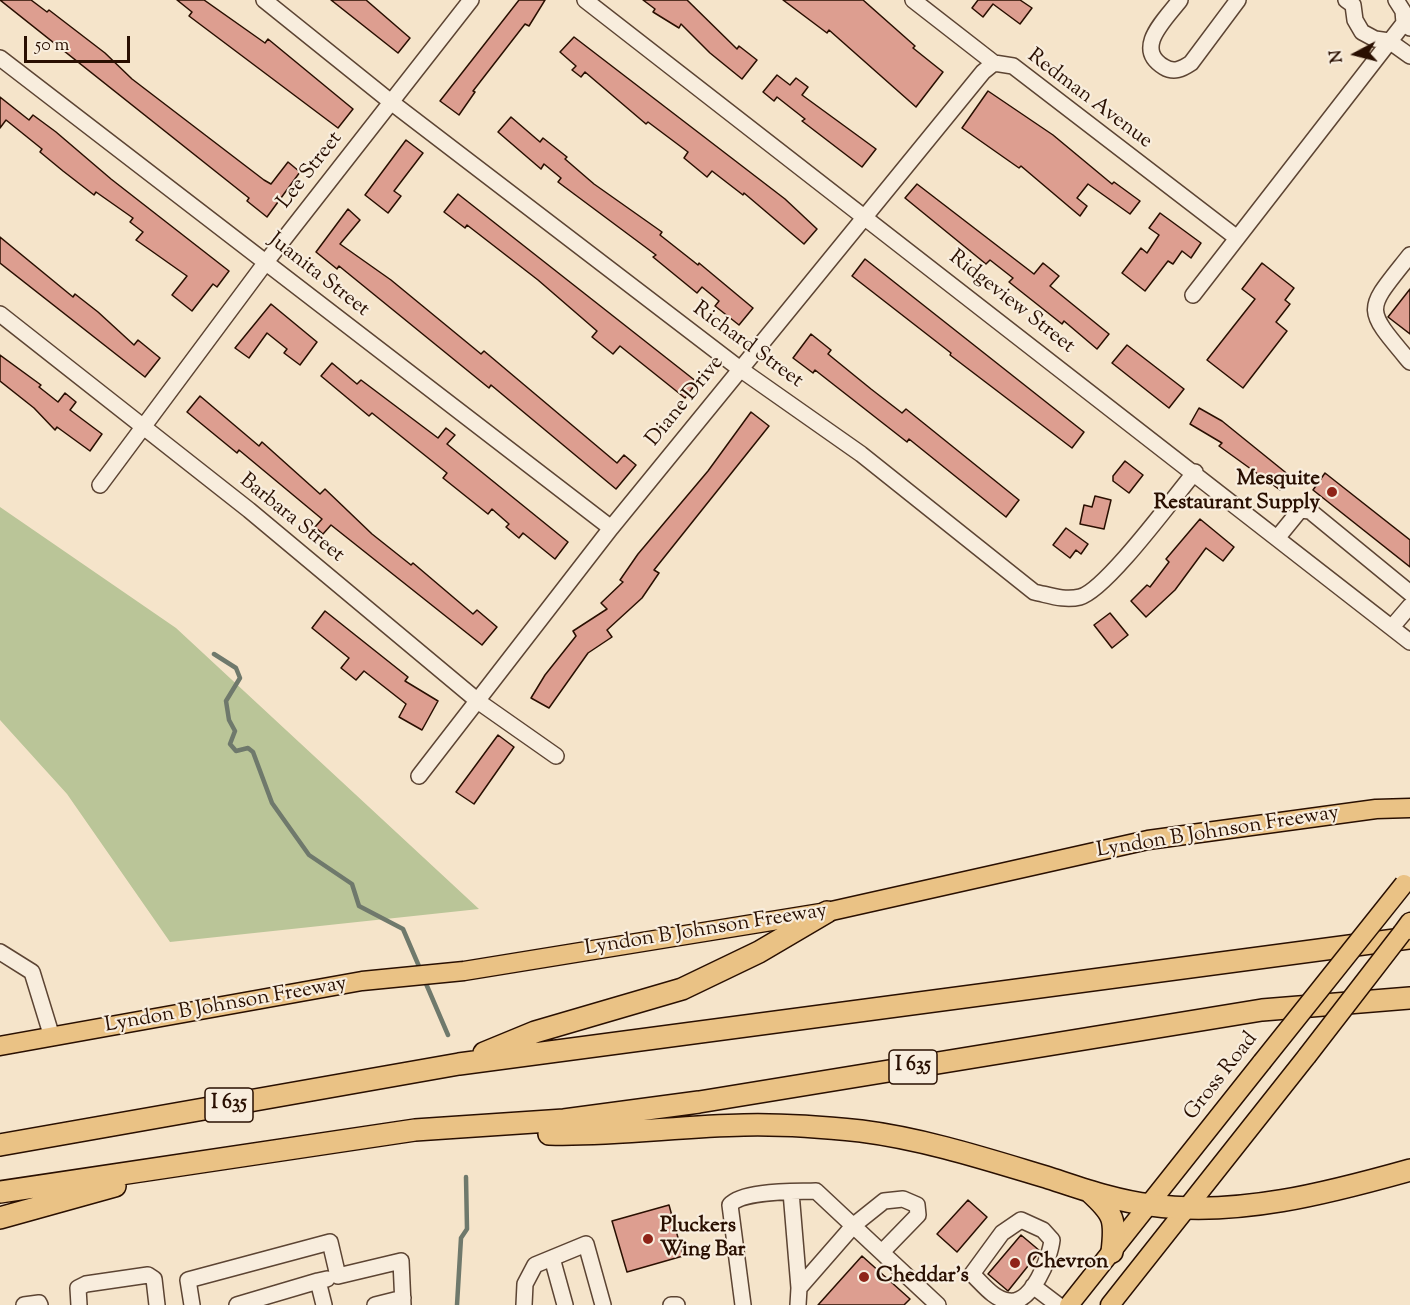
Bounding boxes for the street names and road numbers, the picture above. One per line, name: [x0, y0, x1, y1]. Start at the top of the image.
street label: Redman Avenue: [1021, 45, 1157, 155]
street label: Lee Street: [273, 127, 349, 215]
street label: Juanita Street: [262, 229, 374, 323]
street label: Ridgeview Street: [943, 246, 1079, 360]
street label: Richard Street: [687, 297, 807, 395]
street label: Diane Drive: [642, 352, 730, 452]
street label: Barbara Street: [234, 469, 348, 569]
street label: Lyndon B Johnson Freeway: [1095, 801, 1341, 865]
street label: Lyndon B Johnson Freeway: [583, 899, 829, 963]
street label: Lyndon B Johnson Freeway: [103, 972, 349, 1040]
street label: Gross Road: [1180, 1028, 1264, 1126]
road number: I 635: [889, 1050, 937, 1084]
road number: I 635: [205, 1088, 253, 1122]

